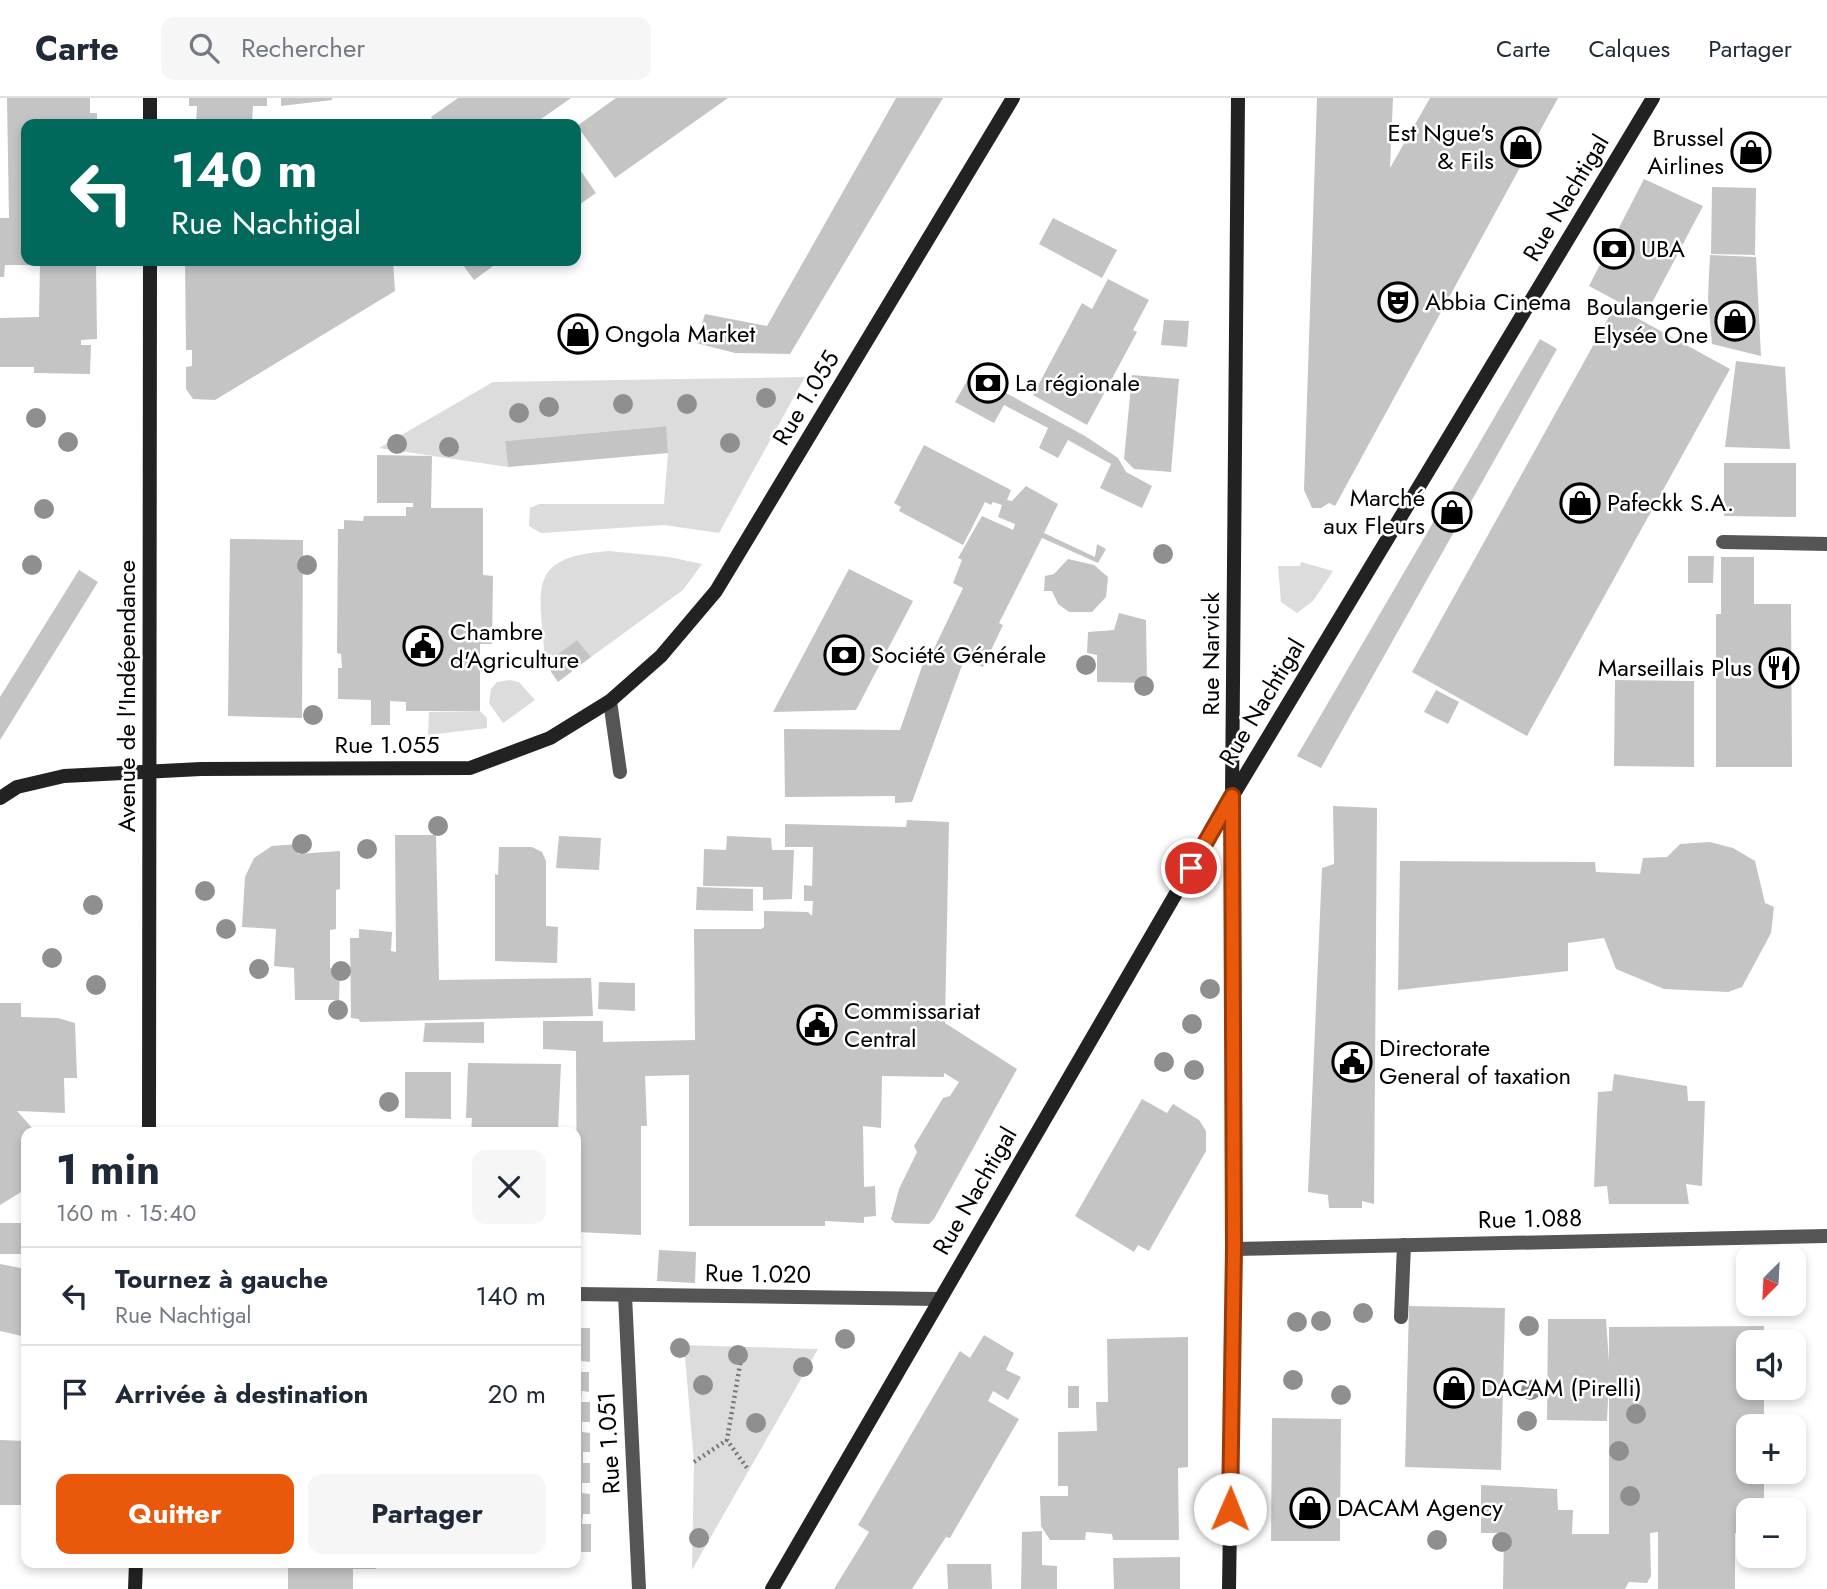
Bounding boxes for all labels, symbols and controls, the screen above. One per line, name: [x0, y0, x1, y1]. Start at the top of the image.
search box: [161, 17, 651, 80]
text: Carte: [35, 25, 119, 72]
icon: search: [185, 29, 223, 67]
text: Rechercher: [241, 29, 365, 67]
text: Carte: [1496, 31, 1550, 66]
text: Calques: [1588, 31, 1670, 66]
text: Partager: [1708, 31, 1792, 66]
place label: Est Ngue's & Fils: [1388, 115, 1494, 178]
place label: Brussel Airlines: [1647, 120, 1724, 183]
shop icon: Est Ngue's & Fils: [1500, 126, 1542, 168]
street label: Rue Nachtigal: [1514, 128, 1617, 268]
shop icon: Brussel Airlines: [1730, 131, 1772, 173]
text: 140 m: [171, 135, 317, 205]
icon: left: [56, 147, 147, 238]
text: Rue Nachtigal: [171, 200, 361, 246]
bank icon: UBA: [1593, 228, 1635, 270]
place label: UBA: [1641, 231, 1685, 266]
theatre icon: Abbia Cinema: [1377, 281, 1419, 323]
place label: Abbia Cinema: [1425, 284, 1571, 319]
place label: Boulangerie Elysée One: [1586, 289, 1708, 352]
shop icon: Boulangerie Elysée One: [1714, 300, 1756, 342]
shop icon: Ongola Market: [557, 313, 599, 355]
place label: Ongola Market: [605, 316, 755, 351]
street label: Rue 1.055: [764, 344, 848, 452]
bank icon: La régionale: [967, 362, 1009, 404]
place label: La régionale: [1015, 365, 1140, 400]
place label: Marché aux Fleurs: [1323, 480, 1425, 543]
shop icon: Pafeckk S.A.: [1559, 482, 1601, 524]
place label: Pafeckk S.A.: [1607, 485, 1734, 520]
shop icon: Marché aux Fleurs: [1431, 491, 1473, 533]
street label: Avenue de l'Indépendance: [109, 560, 144, 832]
street label: Rue Narvick: [1193, 592, 1228, 716]
place label: Chambre d'Agriculture: [450, 614, 579, 677]
public building icon: Chambre d'Agriculture: [402, 625, 444, 667]
street label: Rue Nachtigal: [1210, 632, 1313, 772]
bank icon: Société Générale: [823, 634, 865, 676]
place label: Société Générale: [871, 637, 1046, 672]
restaurant icon: Marseillais Plus: [1758, 647, 1800, 689]
place label: Marseillais Plus: [1598, 650, 1752, 685]
street label: Rue 1.055: [334, 727, 440, 762]
pin: [1161, 838, 1221, 898]
icon: arrive: [1172, 849, 1210, 887]
place label: Commissariat Central: [844, 993, 980, 1056]
public building icon: Commissariat Central: [796, 1004, 838, 1046]
place label: Directorate General of taxation: [1379, 1030, 1571, 1093]
public building icon: Directorate General of taxation: [1331, 1041, 1373, 1083]
street label: Rue Nachtigal: [924, 1120, 1025, 1261]
text: 1 min: [56, 1139, 160, 1200]
button: close: [472, 1150, 546, 1224]
text: 160 m · 15:40: [56, 1196, 196, 1230]
street label: Rue 1.088: [1478, 1200, 1582, 1237]
north arrow: [1736, 1246, 1806, 1316]
map controls: [1736, 1246, 1806, 1568]
street label: Rue 1.020: [705, 1255, 811, 1292]
text: Tournez à gauche: [115, 1260, 328, 1298]
icon: left: [56, 1277, 94, 1315]
text: 140 m: [475, 1277, 546, 1315]
text: Rue Nachtigal: [115, 1298, 252, 1332]
button: sound: [1736, 1330, 1806, 1400]
shop icon: DACAM (Pirelli): [1433, 1367, 1475, 1409]
place label: DACAM (Pirelli): [1481, 1370, 1642, 1405]
icon: arrive: [56, 1375, 94, 1413]
text: Arrivée à destination: [115, 1375, 368, 1413]
text: 20 m: [488, 1375, 546, 1413]
street label: Rue 1.051: [588, 1391, 629, 1495]
button: +: [1736, 1414, 1806, 1484]
position arrow: [1193, 1472, 1267, 1546]
button: Quitter: [56, 1474, 294, 1554]
button: Partager: [308, 1474, 546, 1554]
shop icon: DACAM Agency: [1289, 1487, 1331, 1529]
place label: DACAM Agency: [1337, 1490, 1503, 1525]
button: −: [1736, 1498, 1806, 1568]

